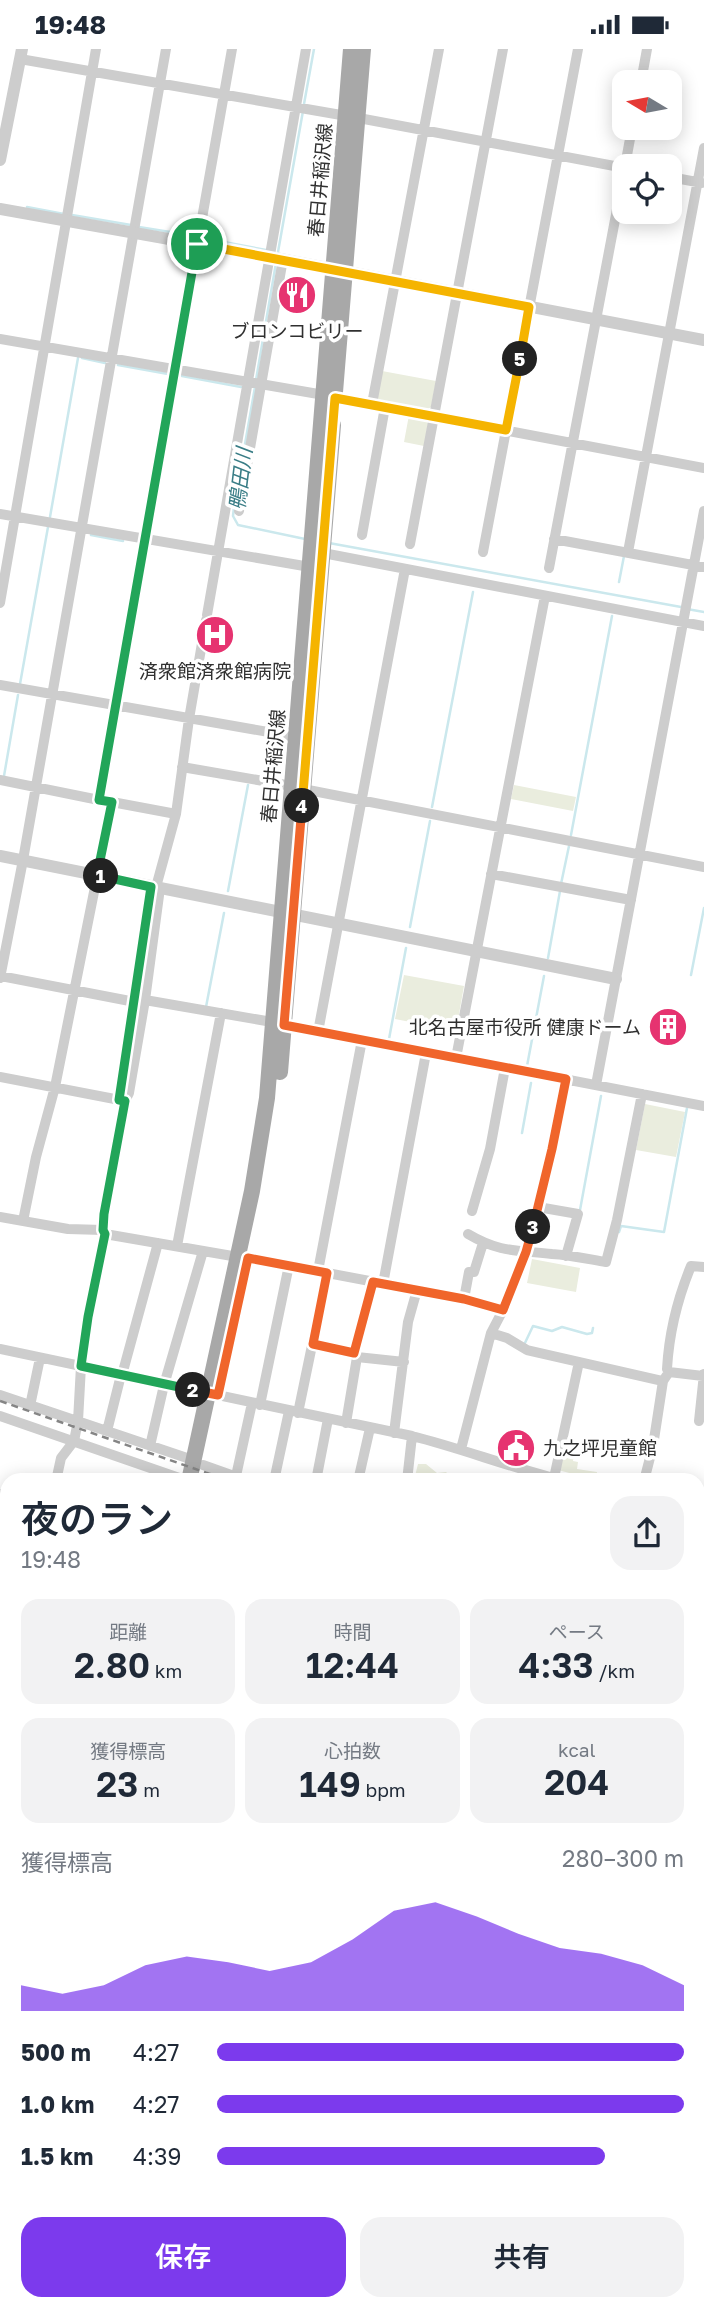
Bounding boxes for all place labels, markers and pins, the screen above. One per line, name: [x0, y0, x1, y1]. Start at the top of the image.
pin: [167, 214, 227, 274]
restaurant icon: ブロンコビリー: [276, 274, 318, 316]
place label: ブロンコビリー: [230, 319, 364, 342]
pin: 5: [503, 341, 538, 377]
hospital icon: 済衆館済衆館病院: [194, 614, 236, 656]
place label: 済衆館済衆館病院: [139, 659, 291, 682]
pin: 4: [284, 789, 320, 823]
pin: 1: [84, 859, 119, 893]
building icon: 北名古屋市役所 健康ドーム: [647, 1006, 689, 1048]
place label: 北名古屋市役所 健康ドーム: [409, 1015, 641, 1038]
pin: 3: [516, 1209, 550, 1245]
pin: 2: [176, 1373, 210, 1407]
public building icon: 九之坪児童館: [495, 1427, 537, 1469]
place label: 九之坪児童館: [543, 1436, 657, 1459]

